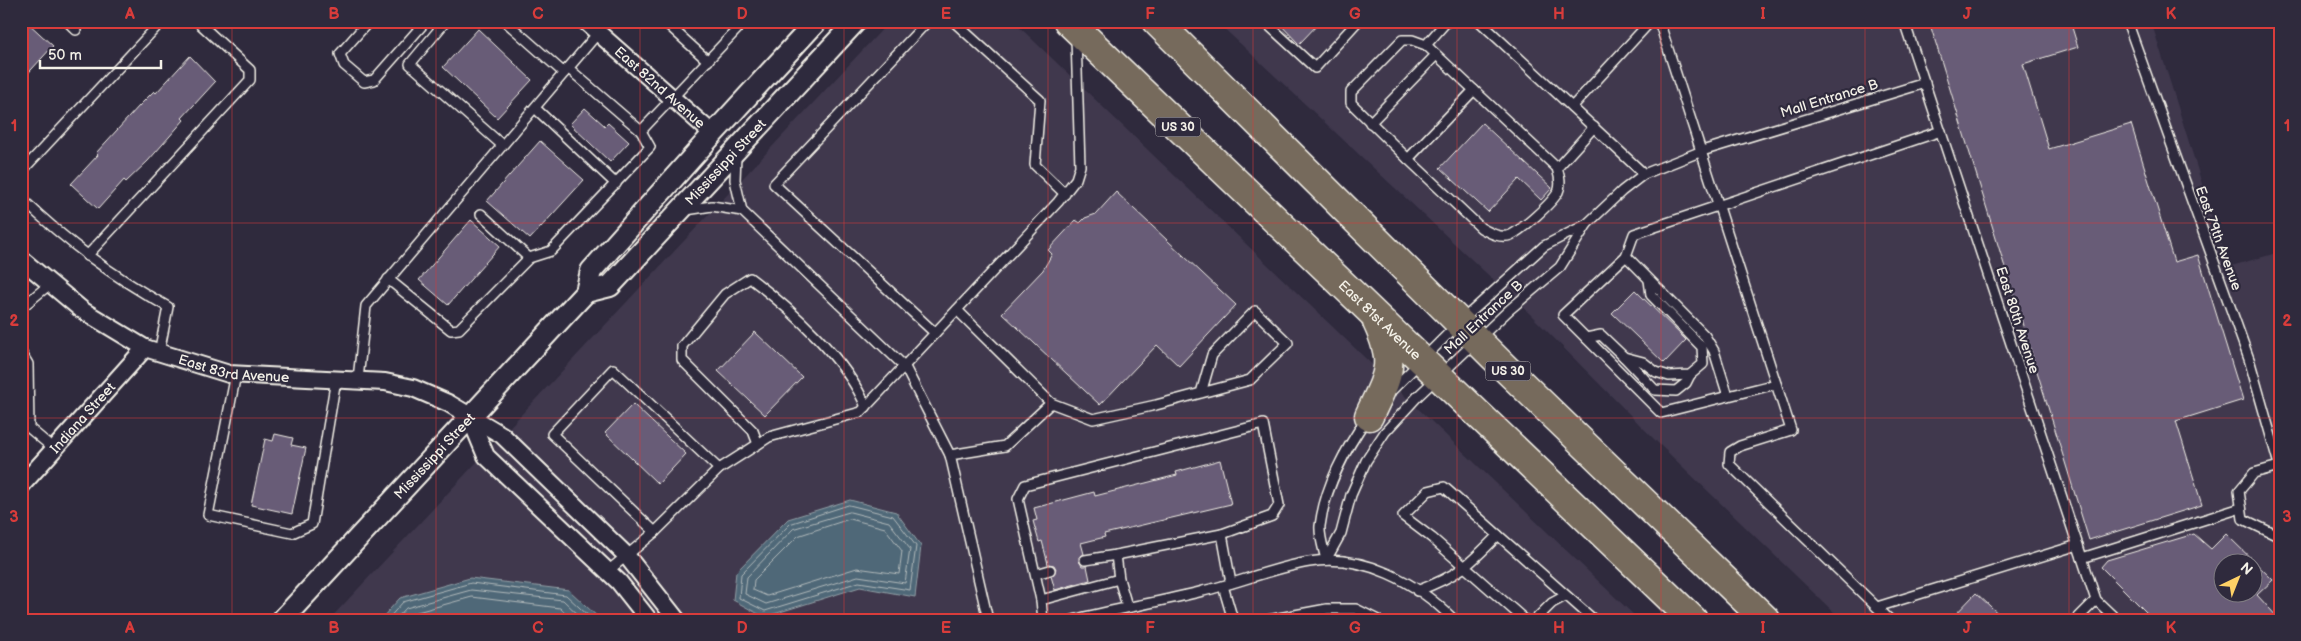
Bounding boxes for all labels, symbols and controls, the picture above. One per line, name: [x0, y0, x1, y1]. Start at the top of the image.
text: A: [124, 5, 135, 24]
text: B: [328, 5, 340, 24]
text: C: [532, 5, 544, 24]
text: D: [736, 5, 748, 24]
text: E: [941, 5, 951, 24]
text: F: [1145, 5, 1155, 24]
text: G: [1349, 5, 1361, 24]
text: H: [1553, 5, 1565, 24]
text: I: [1760, 5, 1766, 24]
text: J: [1963, 5, 1972, 24]
text: K: [2166, 5, 2177, 24]
scale bar: [40, 38, 161, 70]
street label: East 82nd Avenue: [611, 43, 709, 132]
text: 50 m: [48, 46, 82, 65]
street label: Mall Entrance B: [1778, 75, 1880, 121]
street label: Mississippi Street: [681, 115, 770, 209]
text: 1: [11, 117, 17, 136]
text: 1: [2284, 117, 2290, 136]
road number: US 30: [1156, 118, 1200, 136]
street label: East 79th Avenue: [2192, 184, 2245, 293]
street label: East 80th Avenue: [1992, 265, 2043, 376]
street label: Mall Entrance B: [1441, 276, 1526, 358]
street label: East 81st Avenue: [1335, 277, 1424, 364]
text: 2: [9, 312, 19, 331]
text: 2: [2282, 312, 2292, 331]
street label: East 83rd Avenue: [176, 351, 290, 386]
road number: US 30: [1486, 362, 1530, 381]
street label: Indiana Street: [47, 378, 120, 457]
street label: Mississippi Street: [391, 409, 479, 503]
text: 3: [9, 508, 19, 527]
text: 3: [2282, 508, 2292, 527]
north arrow: [2214, 554, 2264, 604]
text: N: [2237, 559, 2256, 579]
text: A: [124, 619, 135, 638]
text: B: [328, 619, 340, 638]
text: C: [532, 619, 544, 638]
text: D: [736, 619, 748, 638]
text: E: [941, 619, 951, 638]
text: F: [1145, 619, 1155, 638]
text: G: [1349, 619, 1361, 638]
text: H: [1553, 619, 1565, 638]
text: I: [1760, 619, 1766, 638]
text: J: [1963, 619, 1972, 638]
text: K: [2166, 619, 2177, 638]

